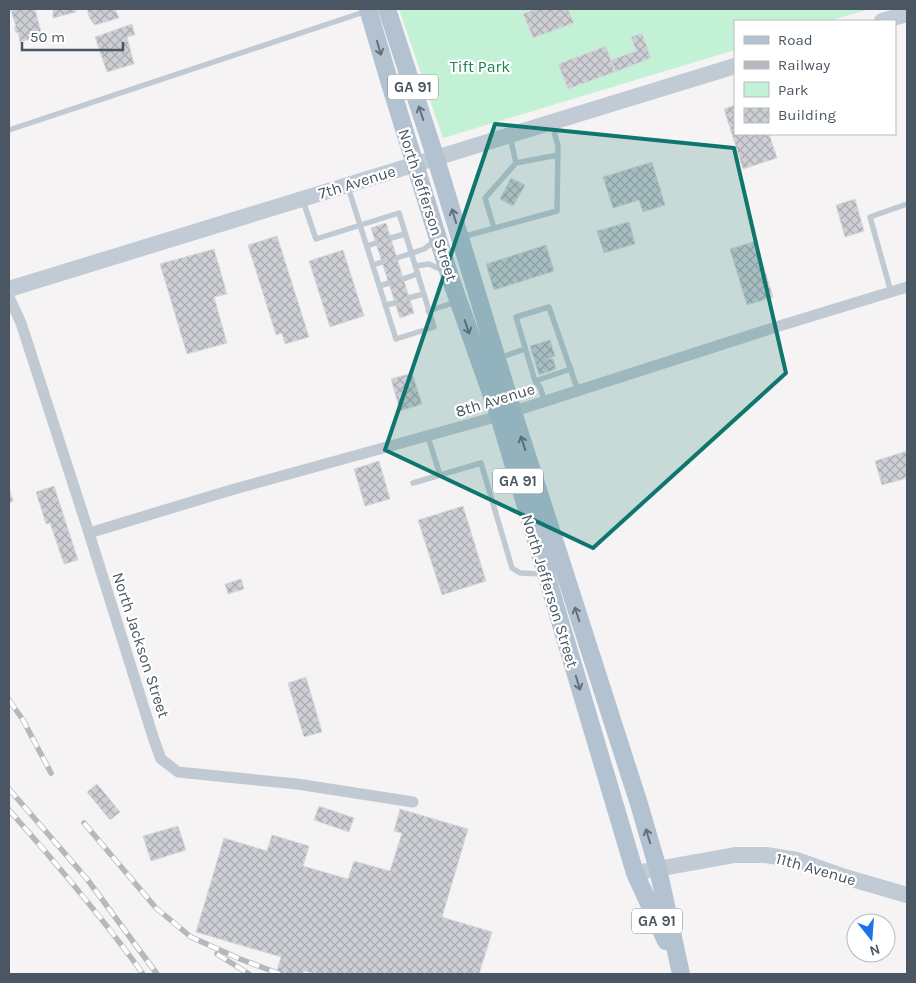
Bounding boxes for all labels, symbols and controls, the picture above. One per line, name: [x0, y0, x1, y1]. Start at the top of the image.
scale bar: [22, 20, 124, 52]
legend: [734, 20, 896, 135]
text: 50 m: [30, 28, 65, 46]
text: Road: [778, 31, 813, 49]
one-way arrow: [375, 39, 385, 55]
text: Railway: [778, 56, 830, 74]
park label: Tift Park: [450, 57, 510, 76]
road number: GA 91: [388, 74, 438, 100]
text: Park: [778, 81, 808, 99]
one-way arrow: [416, 106, 425, 121]
text: Building: [778, 106, 836, 124]
street label: North Jefferson Street: [394, 126, 462, 284]
street label: 7th Avenue: [316, 161, 398, 203]
one-way arrow: [448, 209, 458, 225]
one-way arrow: [463, 319, 472, 335]
street label: 8th Avenue: [453, 379, 537, 421]
one-way arrow: [517, 435, 527, 451]
road number: GA 91: [493, 468, 543, 494]
street label: North Jefferson Street: [518, 512, 582, 670]
street label: North Jackson Street: [108, 570, 174, 720]
one-way arrow: [572, 606, 582, 622]
one-way arrow: [573, 674, 583, 690]
one-way arrow: [642, 828, 652, 844]
street label: 11th Avenue: [774, 848, 858, 890]
road number: GA 91: [632, 908, 682, 934]
north arrow: [846, 913, 896, 963]
text: N: [867, 940, 882, 960]

